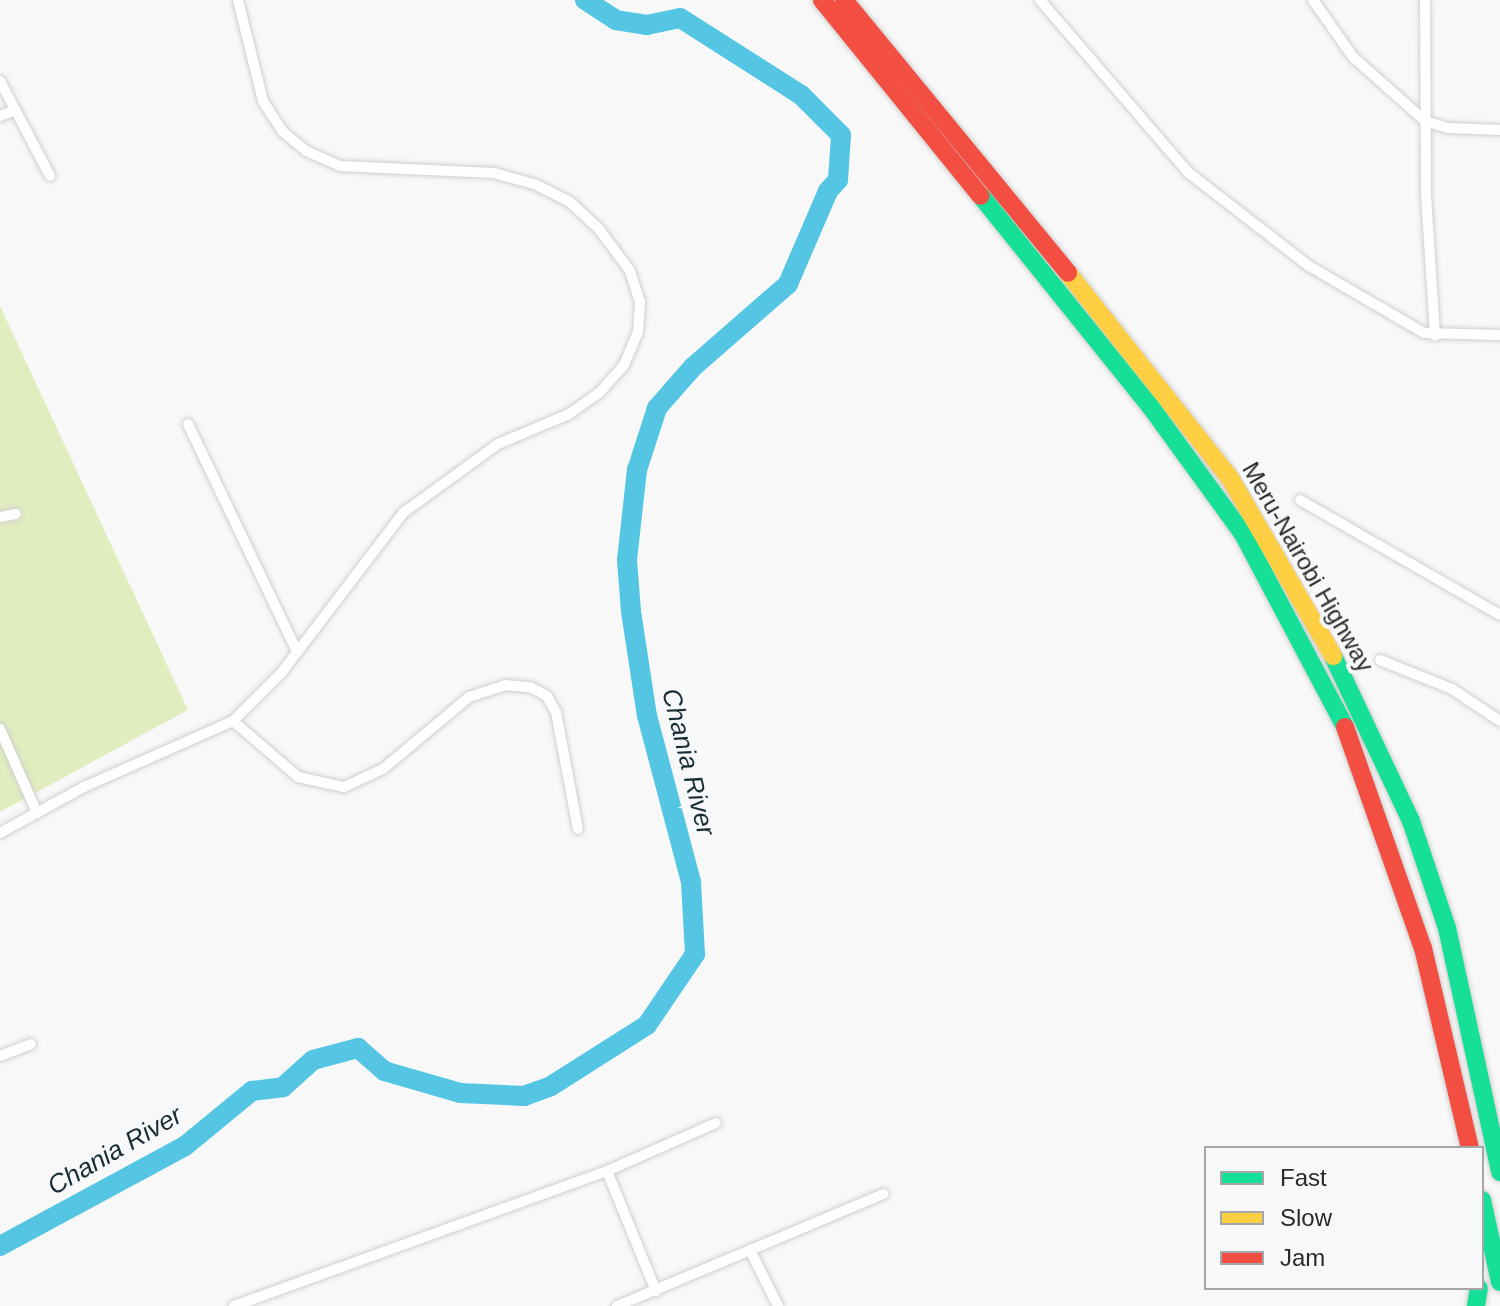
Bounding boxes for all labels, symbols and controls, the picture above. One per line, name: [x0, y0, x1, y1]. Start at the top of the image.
street label: Meru-Nairobi Highway: [1236, 457, 1380, 677]
water label: Chania River: [655, 685, 721, 839]
water label: Chania River: [42, 1100, 188, 1202]
legend: [1204, 1146, 1484, 1290]
text: Fast: [1280, 1164, 1327, 1191]
text: Slow: [1280, 1204, 1332, 1231]
text: Jam: [1280, 1244, 1325, 1271]

